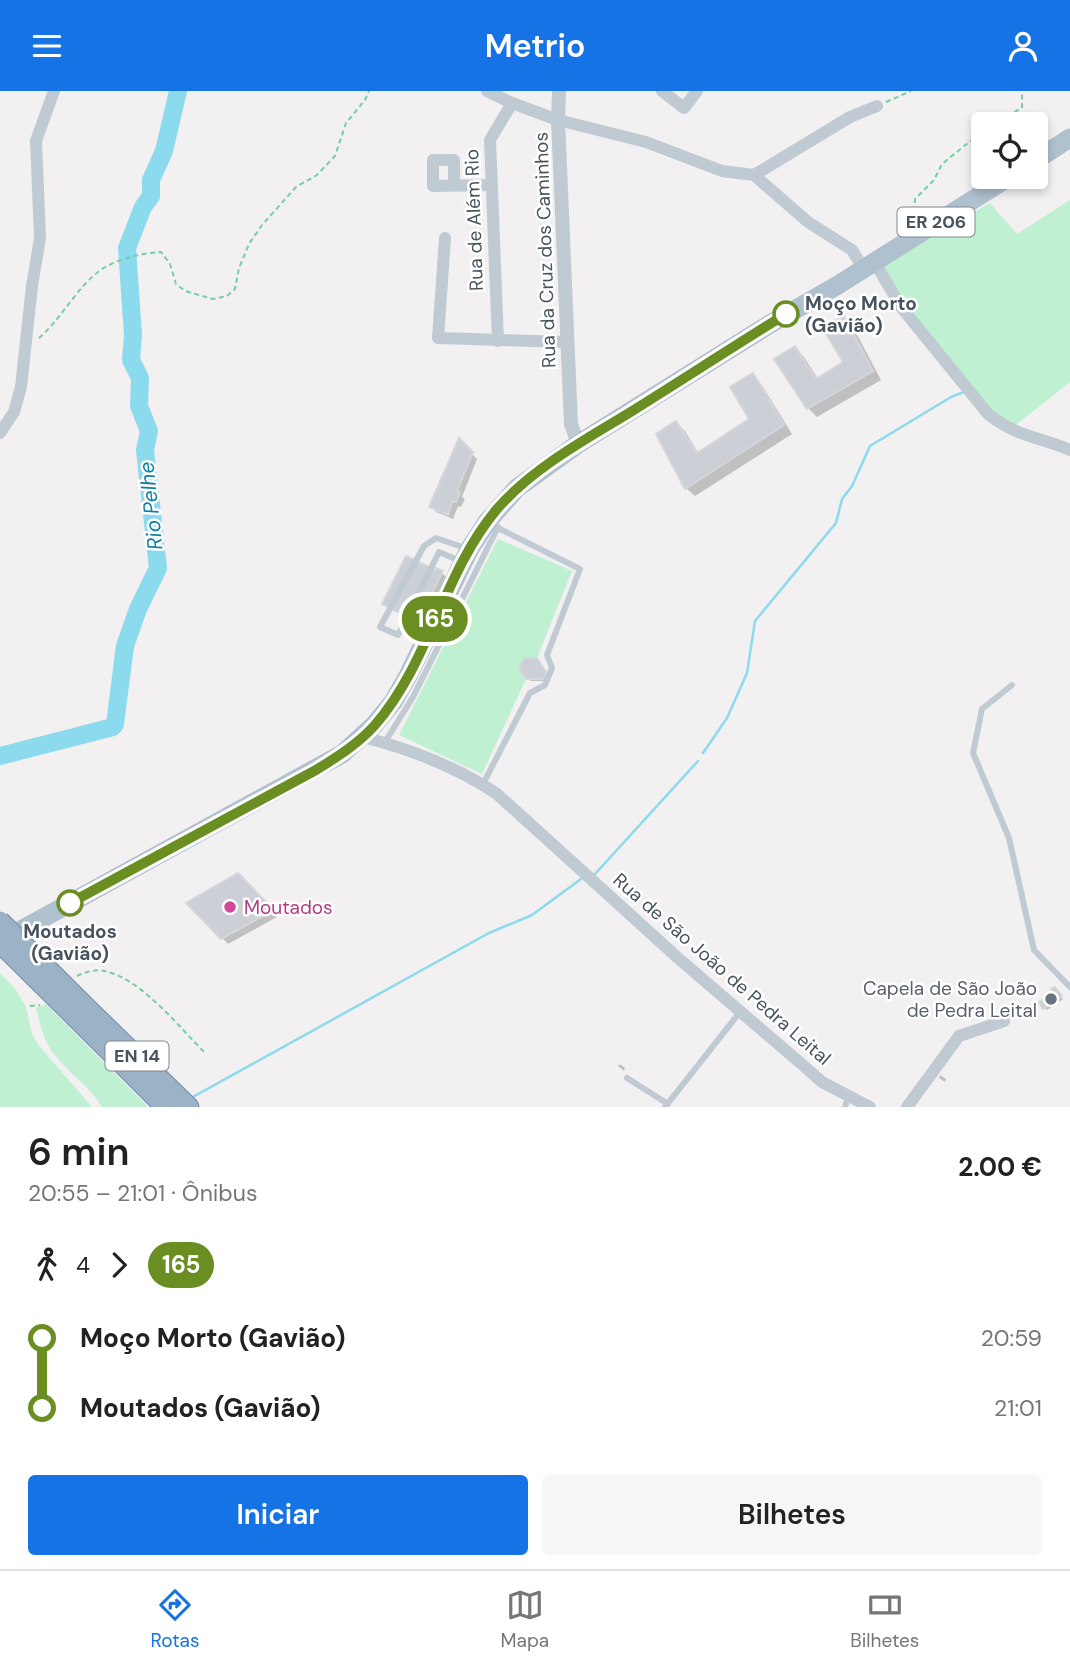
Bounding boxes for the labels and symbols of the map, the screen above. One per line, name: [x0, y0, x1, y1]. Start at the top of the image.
street label: Rua da Cruz dos Caminhos: [528, 132, 562, 368]
street label: Rua de Além Rio: [459, 149, 489, 291]
road number: ER 206: [898, 207, 974, 237]
place label: Moço Morto (Gavião): [805, 291, 917, 338]
marker: Moço Morto (Gavião): [773, 301, 799, 327]
water label: Rio Pelhe: [132, 460, 170, 552]
line badge: 165: [395, 596, 475, 642]
street label: Rua de São João de Pedra Leital: [608, 867, 836, 1071]
marker: Moutados (Gavião): [57, 890, 83, 916]
place label: Moutados: [244, 895, 333, 920]
marker: Moutados: [222, 899, 238, 915]
place label: Moutados (Gavião): [23, 919, 117, 966]
place label: Capela de São João de Pedra Leital: [863, 976, 1037, 1023]
marker: Capela de São João de Pedra Leital: [1043, 991, 1059, 1007]
road number: EN 14: [106, 1041, 168, 1071]

